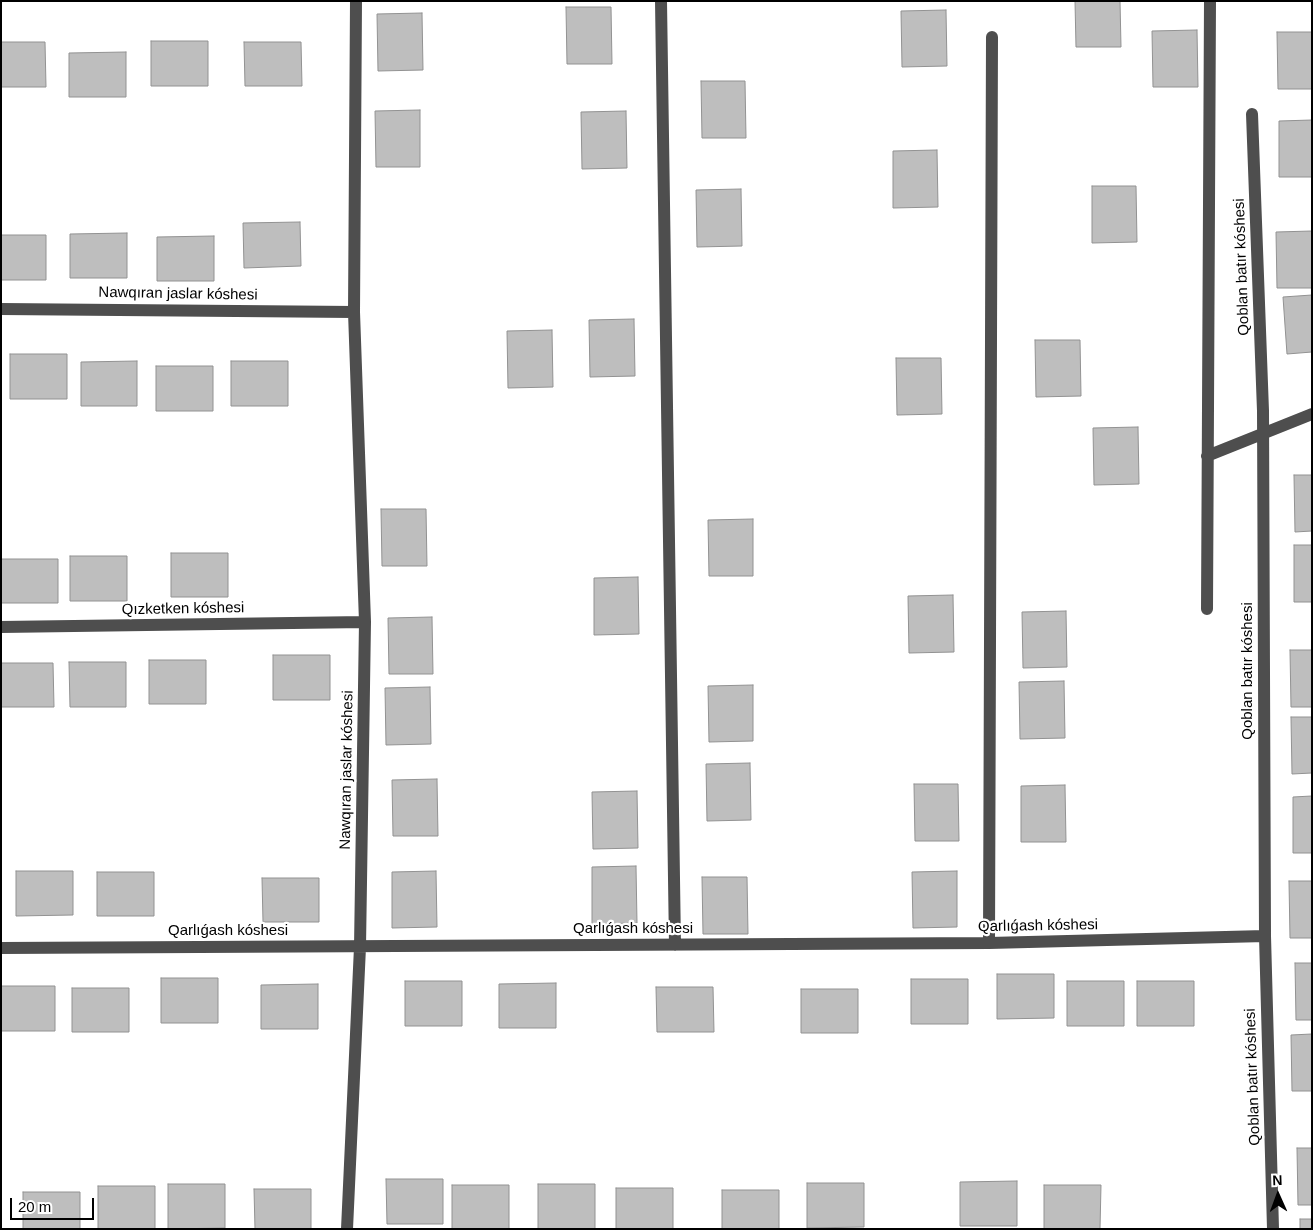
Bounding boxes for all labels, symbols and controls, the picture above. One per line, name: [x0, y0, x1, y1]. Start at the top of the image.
street label: Qoblan batır kóshesi: [1231, 198, 1253, 336]
street label: Nawqıran jaslar kóshesi: [98, 284, 258, 304]
street label: Qızketken kóshesi: [122, 599, 244, 619]
street label: Qoblan batır kóshesi: [1239, 602, 1257, 740]
street label: Nawqıran jaslar kóshesi: [337, 690, 357, 850]
street label: Qarlıǵash kóshesi: [978, 916, 1098, 936]
street label: Qarlıǵash kóshesi: [573, 920, 693, 938]
street label: Qarlıǵash kóshesi: [168, 922, 288, 940]
street label: Qoblan batır kóshesi: [1242, 1008, 1264, 1146]
north arrow: [1253, 1170, 1303, 1220]
text: N: [1272, 1172, 1283, 1188]
scale bar: [12, 1188, 96, 1220]
text: 20 m: [18, 1198, 51, 1215]

